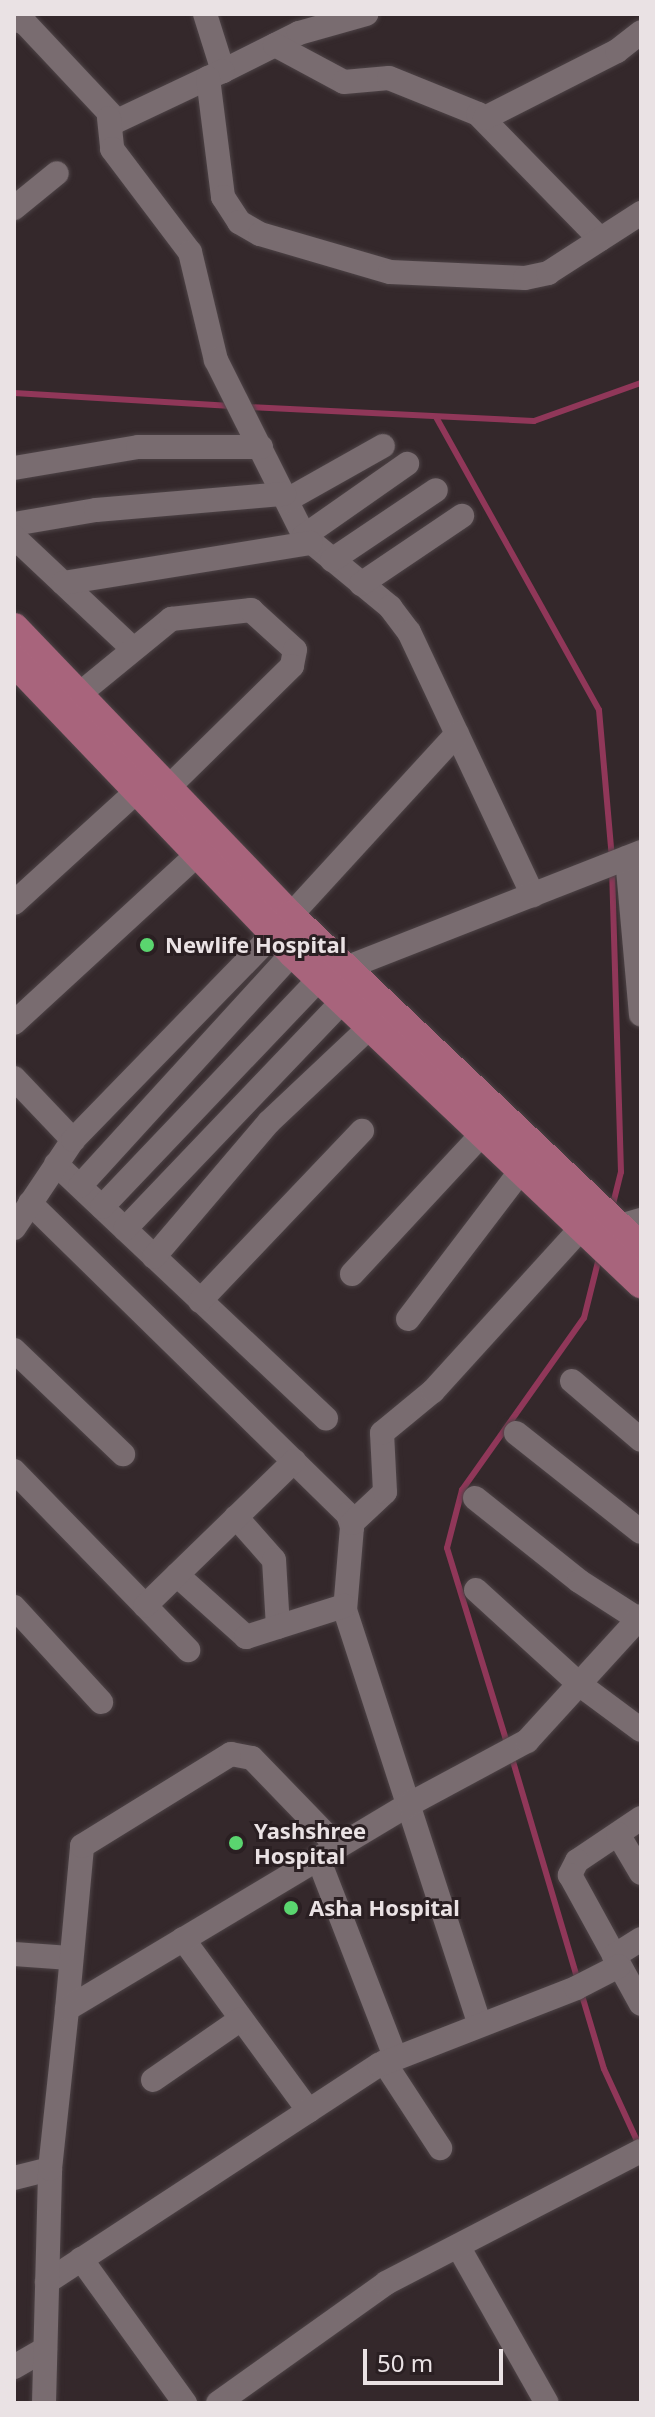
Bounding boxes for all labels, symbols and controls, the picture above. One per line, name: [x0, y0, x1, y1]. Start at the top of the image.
place label: Newlife Hospital: [165, 932, 346, 958]
marker: Newlife Hospital: [136, 934, 158, 956]
place label: Yashshree Hospital: [254, 1817, 366, 1868]
marker: Yashshree Hospital: [225, 1832, 247, 1854]
place label: Asha Hospital: [309, 1895, 460, 1921]
marker: Asha Hospital: [280, 1897, 302, 1919]
scale bar: [367, 2333, 507, 2383]
text: 50 m: [377, 2346, 433, 2379]

